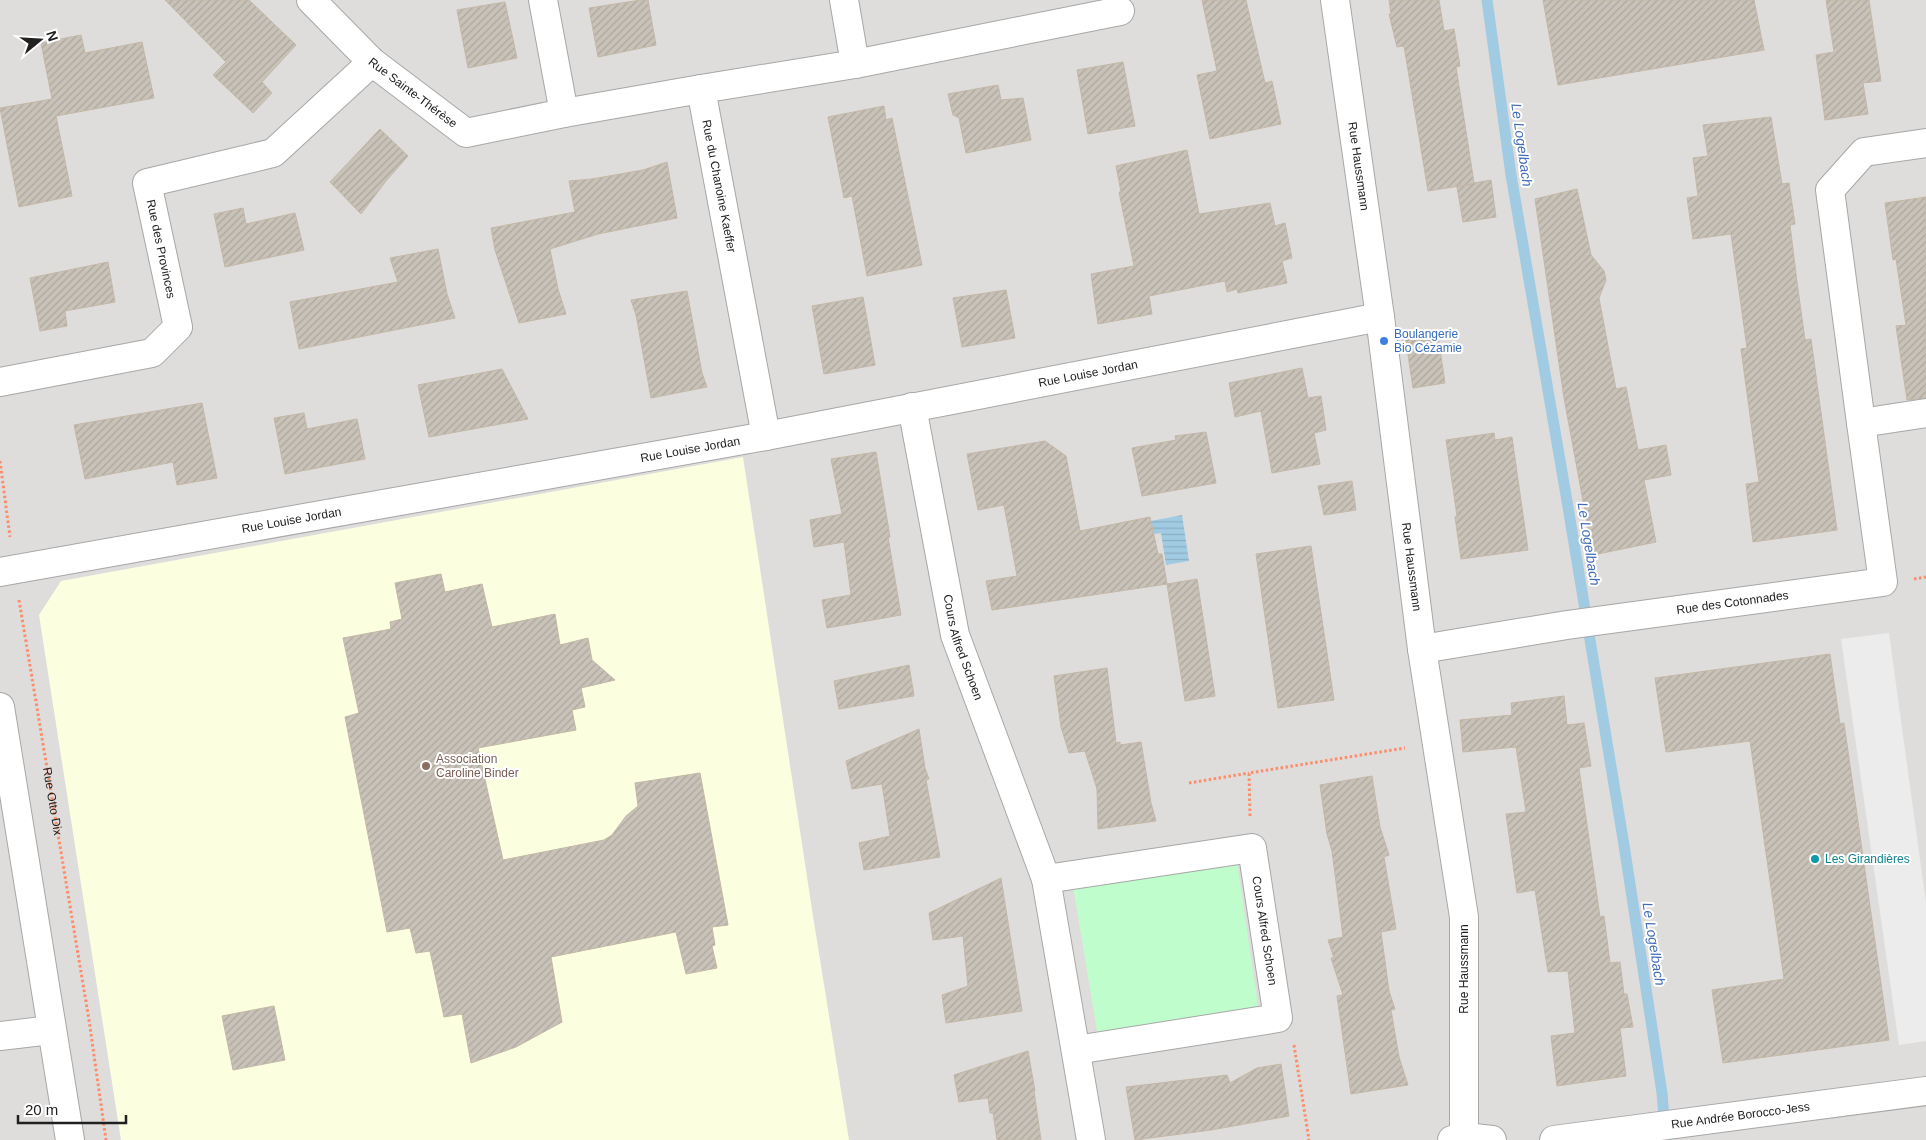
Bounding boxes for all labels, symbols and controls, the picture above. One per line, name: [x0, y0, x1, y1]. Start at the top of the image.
north arrow: [15, 15, 65, 65]
text: N: [43, 29, 62, 43]
street label: Rue Sainte-Thérèse: [366, 55, 460, 131]
water label: Le Logelbach: [1508, 102, 1536, 188]
street label: Rue du Chanoine Kaeffer: [699, 118, 739, 254]
street label: Rue Haussmann: [1345, 121, 1372, 212]
street label: Rue des Provinces: [144, 198, 178, 300]
place label: Boulangerie Bio Cézamie: [1394, 327, 1462, 355]
marker: Boulangerie Bio Cézamie: [1378, 335, 1390, 347]
street label: Rue Louise Jordan: [1037, 357, 1139, 390]
street label: Rue Louise Jordan: [639, 434, 741, 465]
water label: Le Logelbach: [1575, 501, 1604, 587]
street label: Rue Louise Jordan: [241, 505, 342, 536]
street label: Rue Haussmann: [1399, 522, 1424, 612]
street label: Rue des Cotonnades: [1676, 588, 1789, 617]
street label: Cours Alfred Schoen: [940, 593, 986, 702]
place label: Association Caroline Binder: [436, 752, 519, 780]
marker: Association Caroline Binder: [420, 760, 432, 772]
street label: Rue Otto Dix: [40, 766, 65, 836]
place label: Les Girandières: [1825, 852, 1910, 866]
marker: Les Girandières: [1809, 853, 1821, 865]
street label: Cours Alfred Schoen: [1249, 875, 1280, 986]
water label: Le Logelbach: [1640, 901, 1669, 987]
street label: Rue Haussmann: [1457, 924, 1471, 1014]
scale bar: [18, 1092, 125, 1124]
street label: Rue Andrée Borocco-Jess: [1670, 1099, 1811, 1132]
text: 20 m: [25, 1101, 58, 1118]

